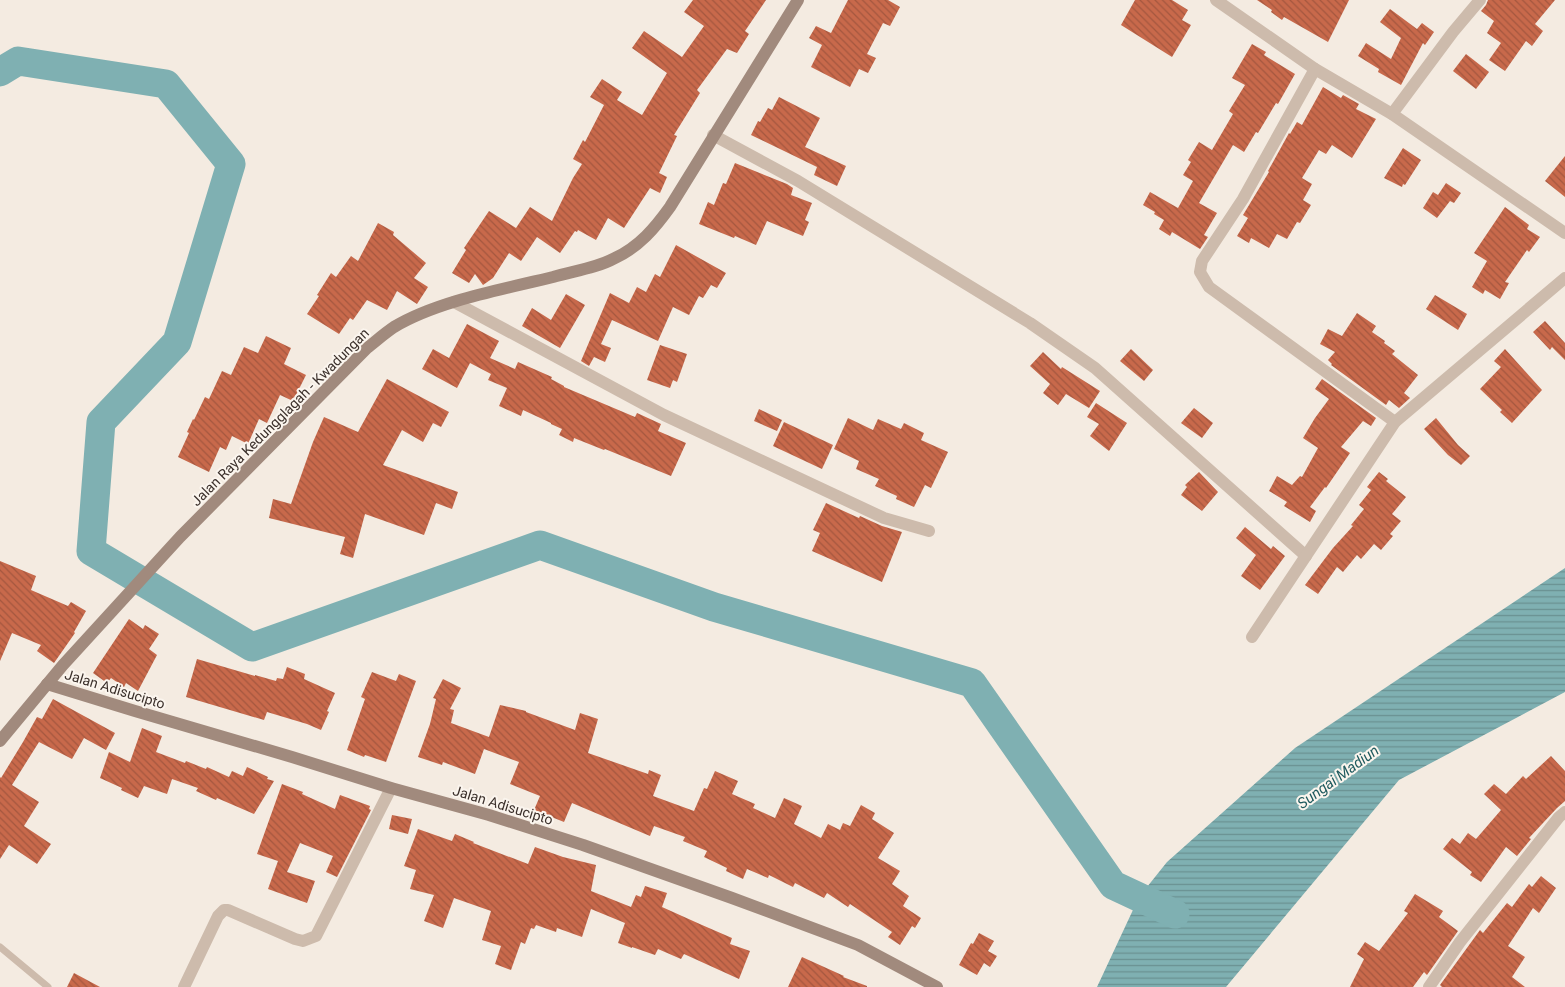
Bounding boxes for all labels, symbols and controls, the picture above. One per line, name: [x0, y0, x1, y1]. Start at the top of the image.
street label: Jalan Raya Kedungglagah - Kwadungan: [188, 325, 372, 509]
street label: Jalan Adisucipto: [63, 666, 167, 712]
water label: Sungai Madiun: [1294, 741, 1382, 813]
street label: Jalan Adisucipto: [451, 782, 555, 828]

